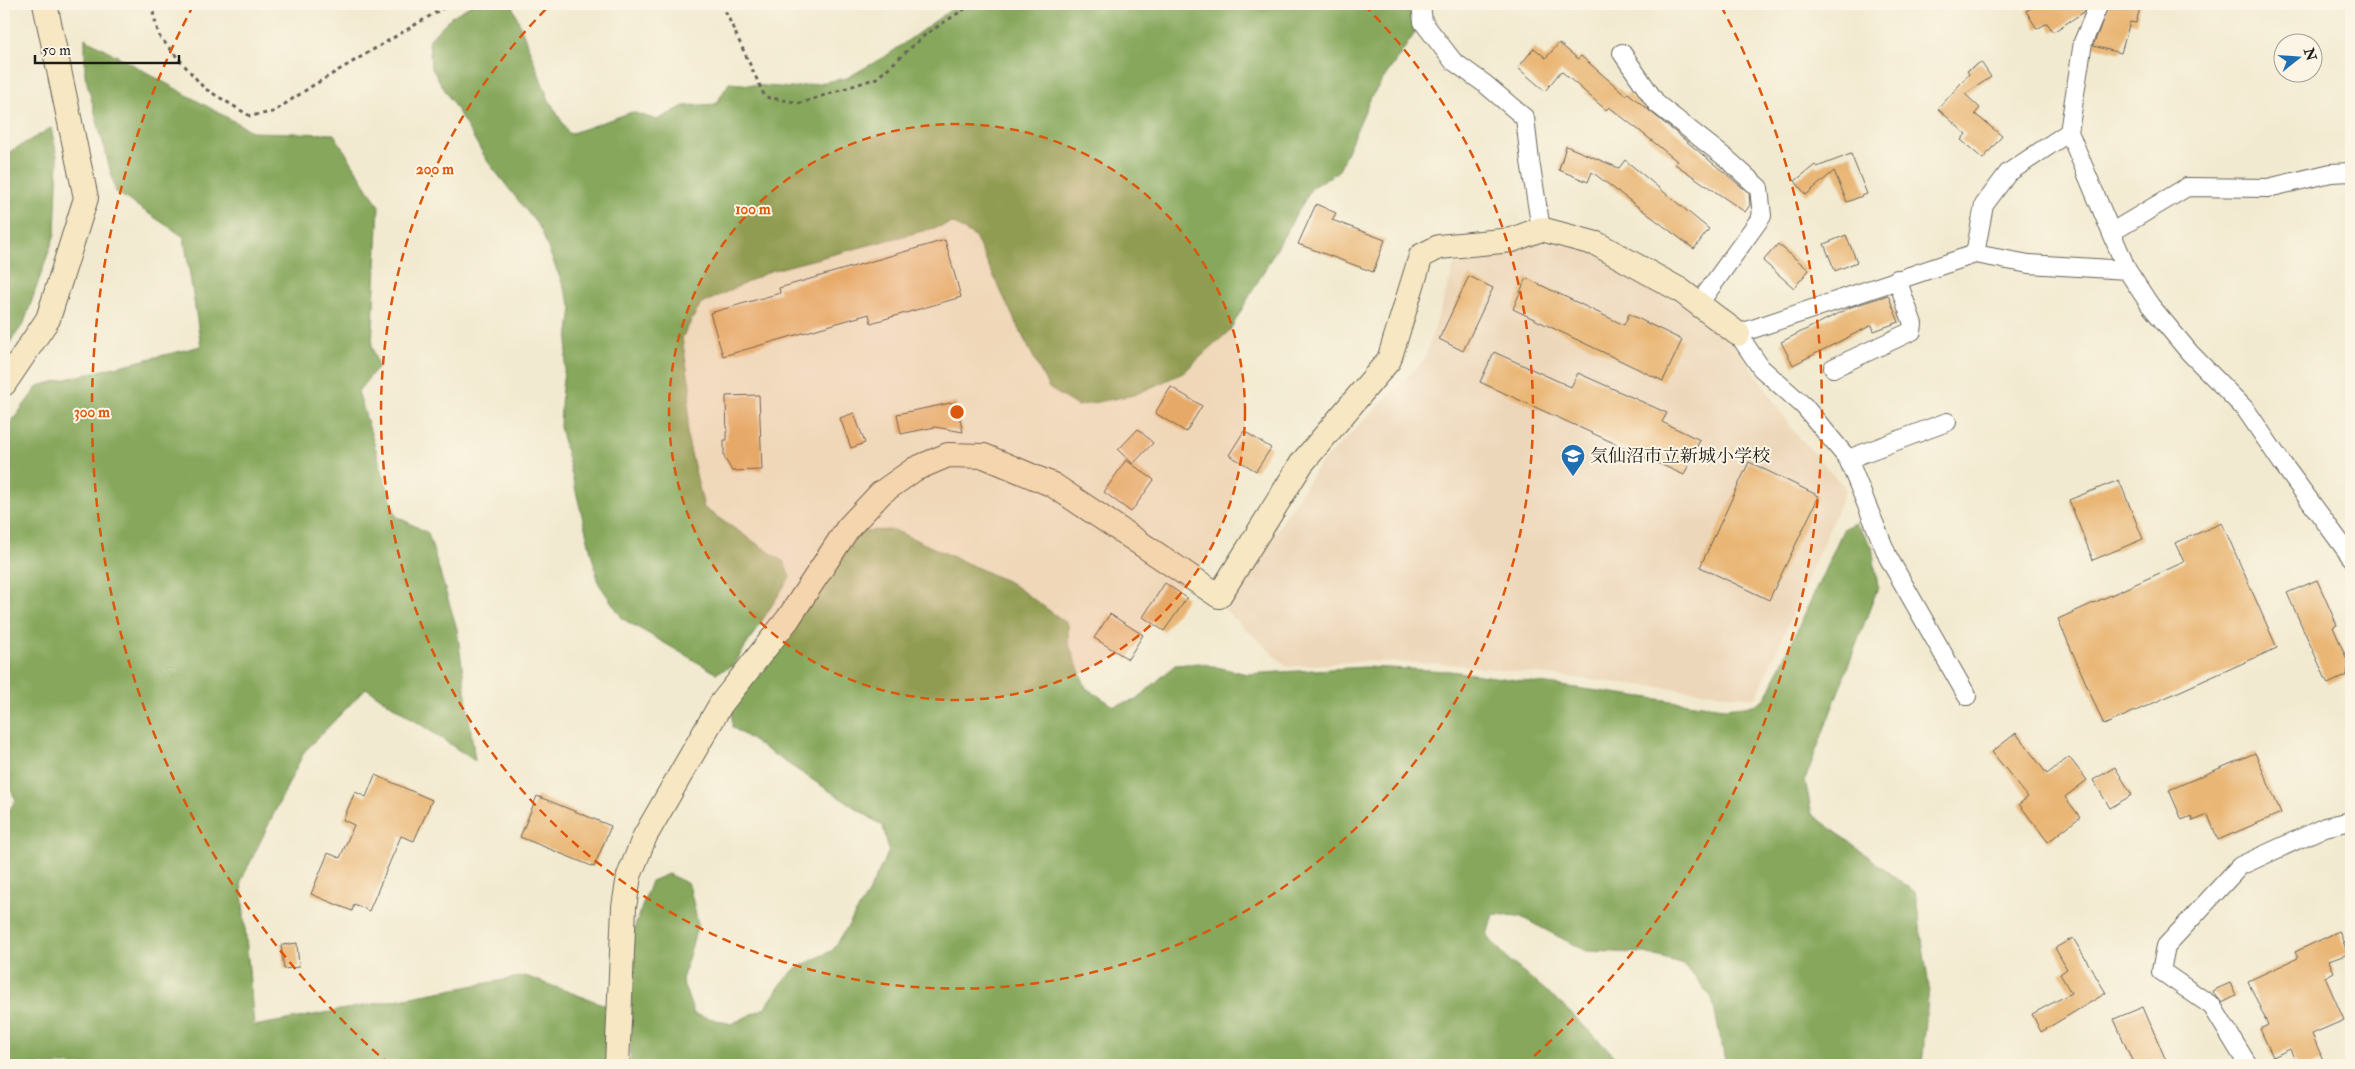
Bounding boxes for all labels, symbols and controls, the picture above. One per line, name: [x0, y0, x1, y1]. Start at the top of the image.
scale bar: [35, 32, 179, 64]
north arrow: [2272, 32, 2322, 82]
text: 50 m: [42, 41, 71, 60]
text: N: [2300, 45, 2320, 63]
text: 200 m: [416, 160, 454, 179]
text: 100 m: [735, 200, 771, 219]
text: 300 m: [74, 403, 110, 422]
centre of rings: [948, 403, 966, 421]
school or university icon: 気仙沼市立新城小学校: [1560, 443, 1586, 477]
place label: 気仙沼市立新城小学校: [1590, 445, 1770, 468]

